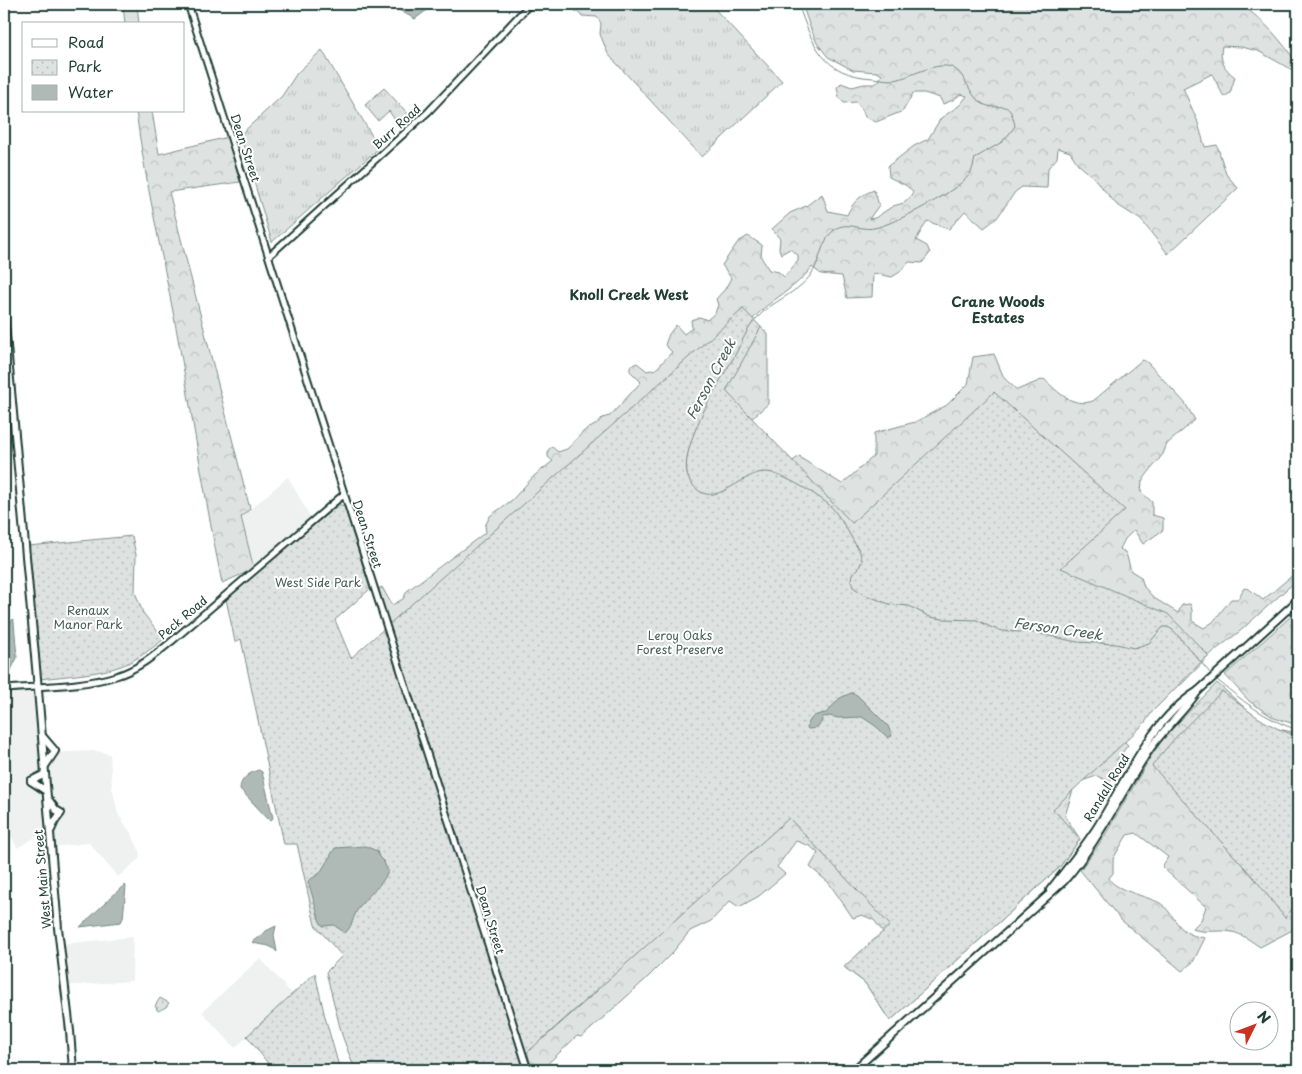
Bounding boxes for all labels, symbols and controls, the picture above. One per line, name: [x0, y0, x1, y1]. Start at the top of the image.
legend: [22, 22, 185, 112]
text: Road: [68, 30, 104, 53]
text: Park: [68, 54, 102, 77]
text: Water: [68, 80, 113, 103]
street label: Burr Road: [368, 100, 424, 153]
street label: Dean Street: [226, 111, 266, 184]
district label: Knoll Creek West: [569, 284, 689, 305]
district label: Crane Woods Estates: [951, 291, 1045, 328]
water label: Ferson Creek: [680, 333, 741, 423]
street label: Dean Street: [348, 497, 388, 570]
park label: West Side Park: [275, 573, 361, 591]
street label: Peck Road: [154, 591, 211, 643]
park label: Renaux Manor Park: [53, 601, 123, 633]
water label: Ferson Creek: [1012, 612, 1105, 645]
park label: Leroy Oaks Forest Preserve: [636, 626, 724, 658]
street label: Randall Road: [1079, 750, 1133, 825]
street label: West Main Street: [29, 829, 55, 929]
street label: Dean Street: [472, 883, 510, 956]
north arrow: [1230, 1002, 1280, 1052]
text: N: [1253, 1006, 1276, 1028]

